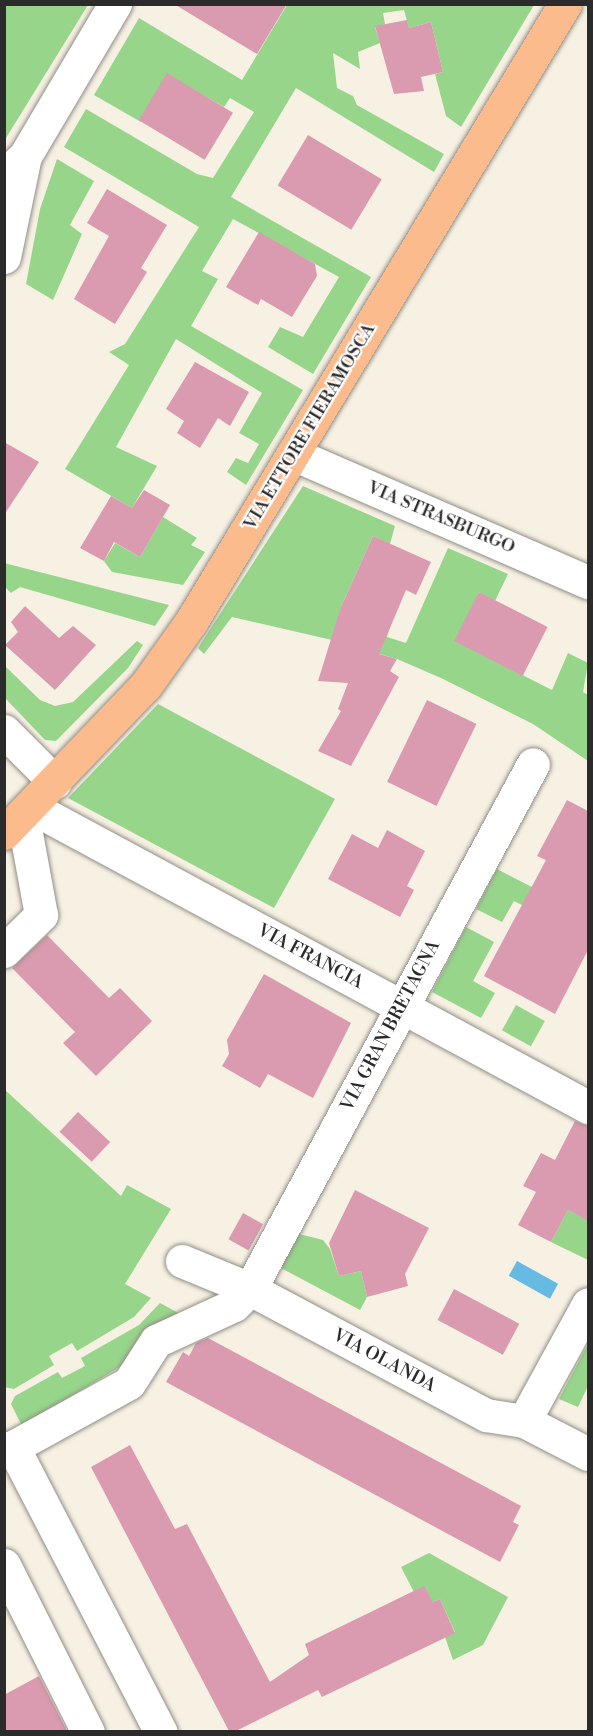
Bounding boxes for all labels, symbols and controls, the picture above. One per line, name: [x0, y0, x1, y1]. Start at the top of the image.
street label: VIA ETTORE FIERAMOSCA: [240, 320, 380, 534]
street label: VIA STRASBURGO: [364, 477, 518, 559]
street label: VIA FRANCIA: [253, 920, 367, 994]
street label: VIA GRAN BRETAGNA: [337, 937, 445, 1115]
street label: VIA OLANDA: [329, 1325, 439, 1397]

